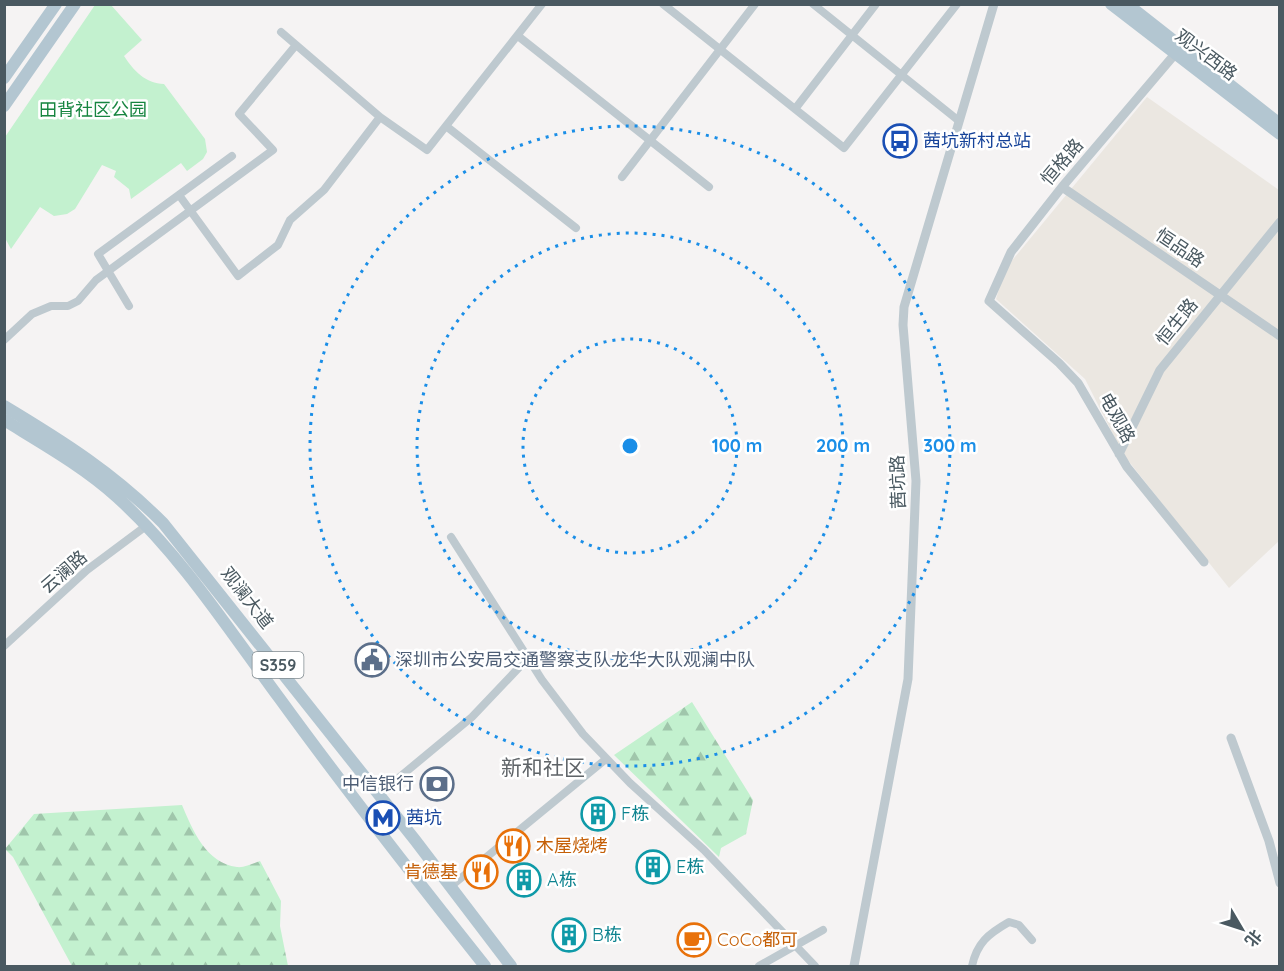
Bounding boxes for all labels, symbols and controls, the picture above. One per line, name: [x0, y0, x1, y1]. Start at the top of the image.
street label: 观兴西路: [1171, 24, 1242, 85]
park label: 田背社区公园: [39, 98, 147, 121]
bus stop icon: 茜坑新村总站: [882, 123, 918, 159]
place label: 茜坑新村总站: [923, 129, 1031, 152]
street label: 恒格路: [1035, 134, 1088, 190]
street label: 恒品路: [1151, 223, 1209, 272]
street label: 恒生路: [1151, 293, 1203, 350]
street label: 电观路: [1094, 389, 1141, 447]
text: 100 m: [712, 434, 762, 457]
text: 200 m: [816, 434, 870, 457]
text: 300 m: [923, 434, 977, 457]
centre of rings: [620, 436, 640, 456]
street label: 茜坑路: [885, 455, 910, 509]
street label: 云澜路: [36, 545, 92, 598]
street label: 观澜大道: [216, 562, 279, 633]
public building icon: 深圳市公安局交通警察支队龙华大队观澜中队: [354, 642, 390, 678]
place label: 深圳市公安局交通警察支队龙华大队观澜中队: [395, 648, 755, 671]
road number: S359: [252, 652, 304, 678]
district label: 新和社区: [501, 754, 585, 780]
bank icon: 中信银行: [419, 766, 455, 802]
place label: 中信银行: [342, 772, 414, 795]
building icon: F栋: [580, 796, 616, 832]
metro station icon: 茜坑: [365, 800, 401, 836]
place label: F栋: [621, 802, 649, 825]
place label: 茜坑: [406, 806, 442, 829]
restaurant icon: 木屋烧烤: [495, 828, 531, 864]
place label: 木屋烧烤: [536, 834, 608, 857]
building icon: E栋: [635, 849, 671, 885]
restaurant icon: 肯德基: [463, 854, 499, 890]
place label: E栋: [676, 855, 704, 878]
place label: 肯德基: [404, 860, 458, 883]
building icon: A栋: [506, 862, 542, 898]
place label: A栋: [547, 868, 577, 891]
north arrow: [1212, 899, 1272, 959]
building icon: B栋: [551, 917, 587, 953]
cafe icon: CoCo都可: [676, 922, 712, 958]
place label: B栋: [592, 923, 622, 946]
text: 北: [1241, 926, 1266, 951]
place label: CoCo都可: [717, 928, 798, 951]

